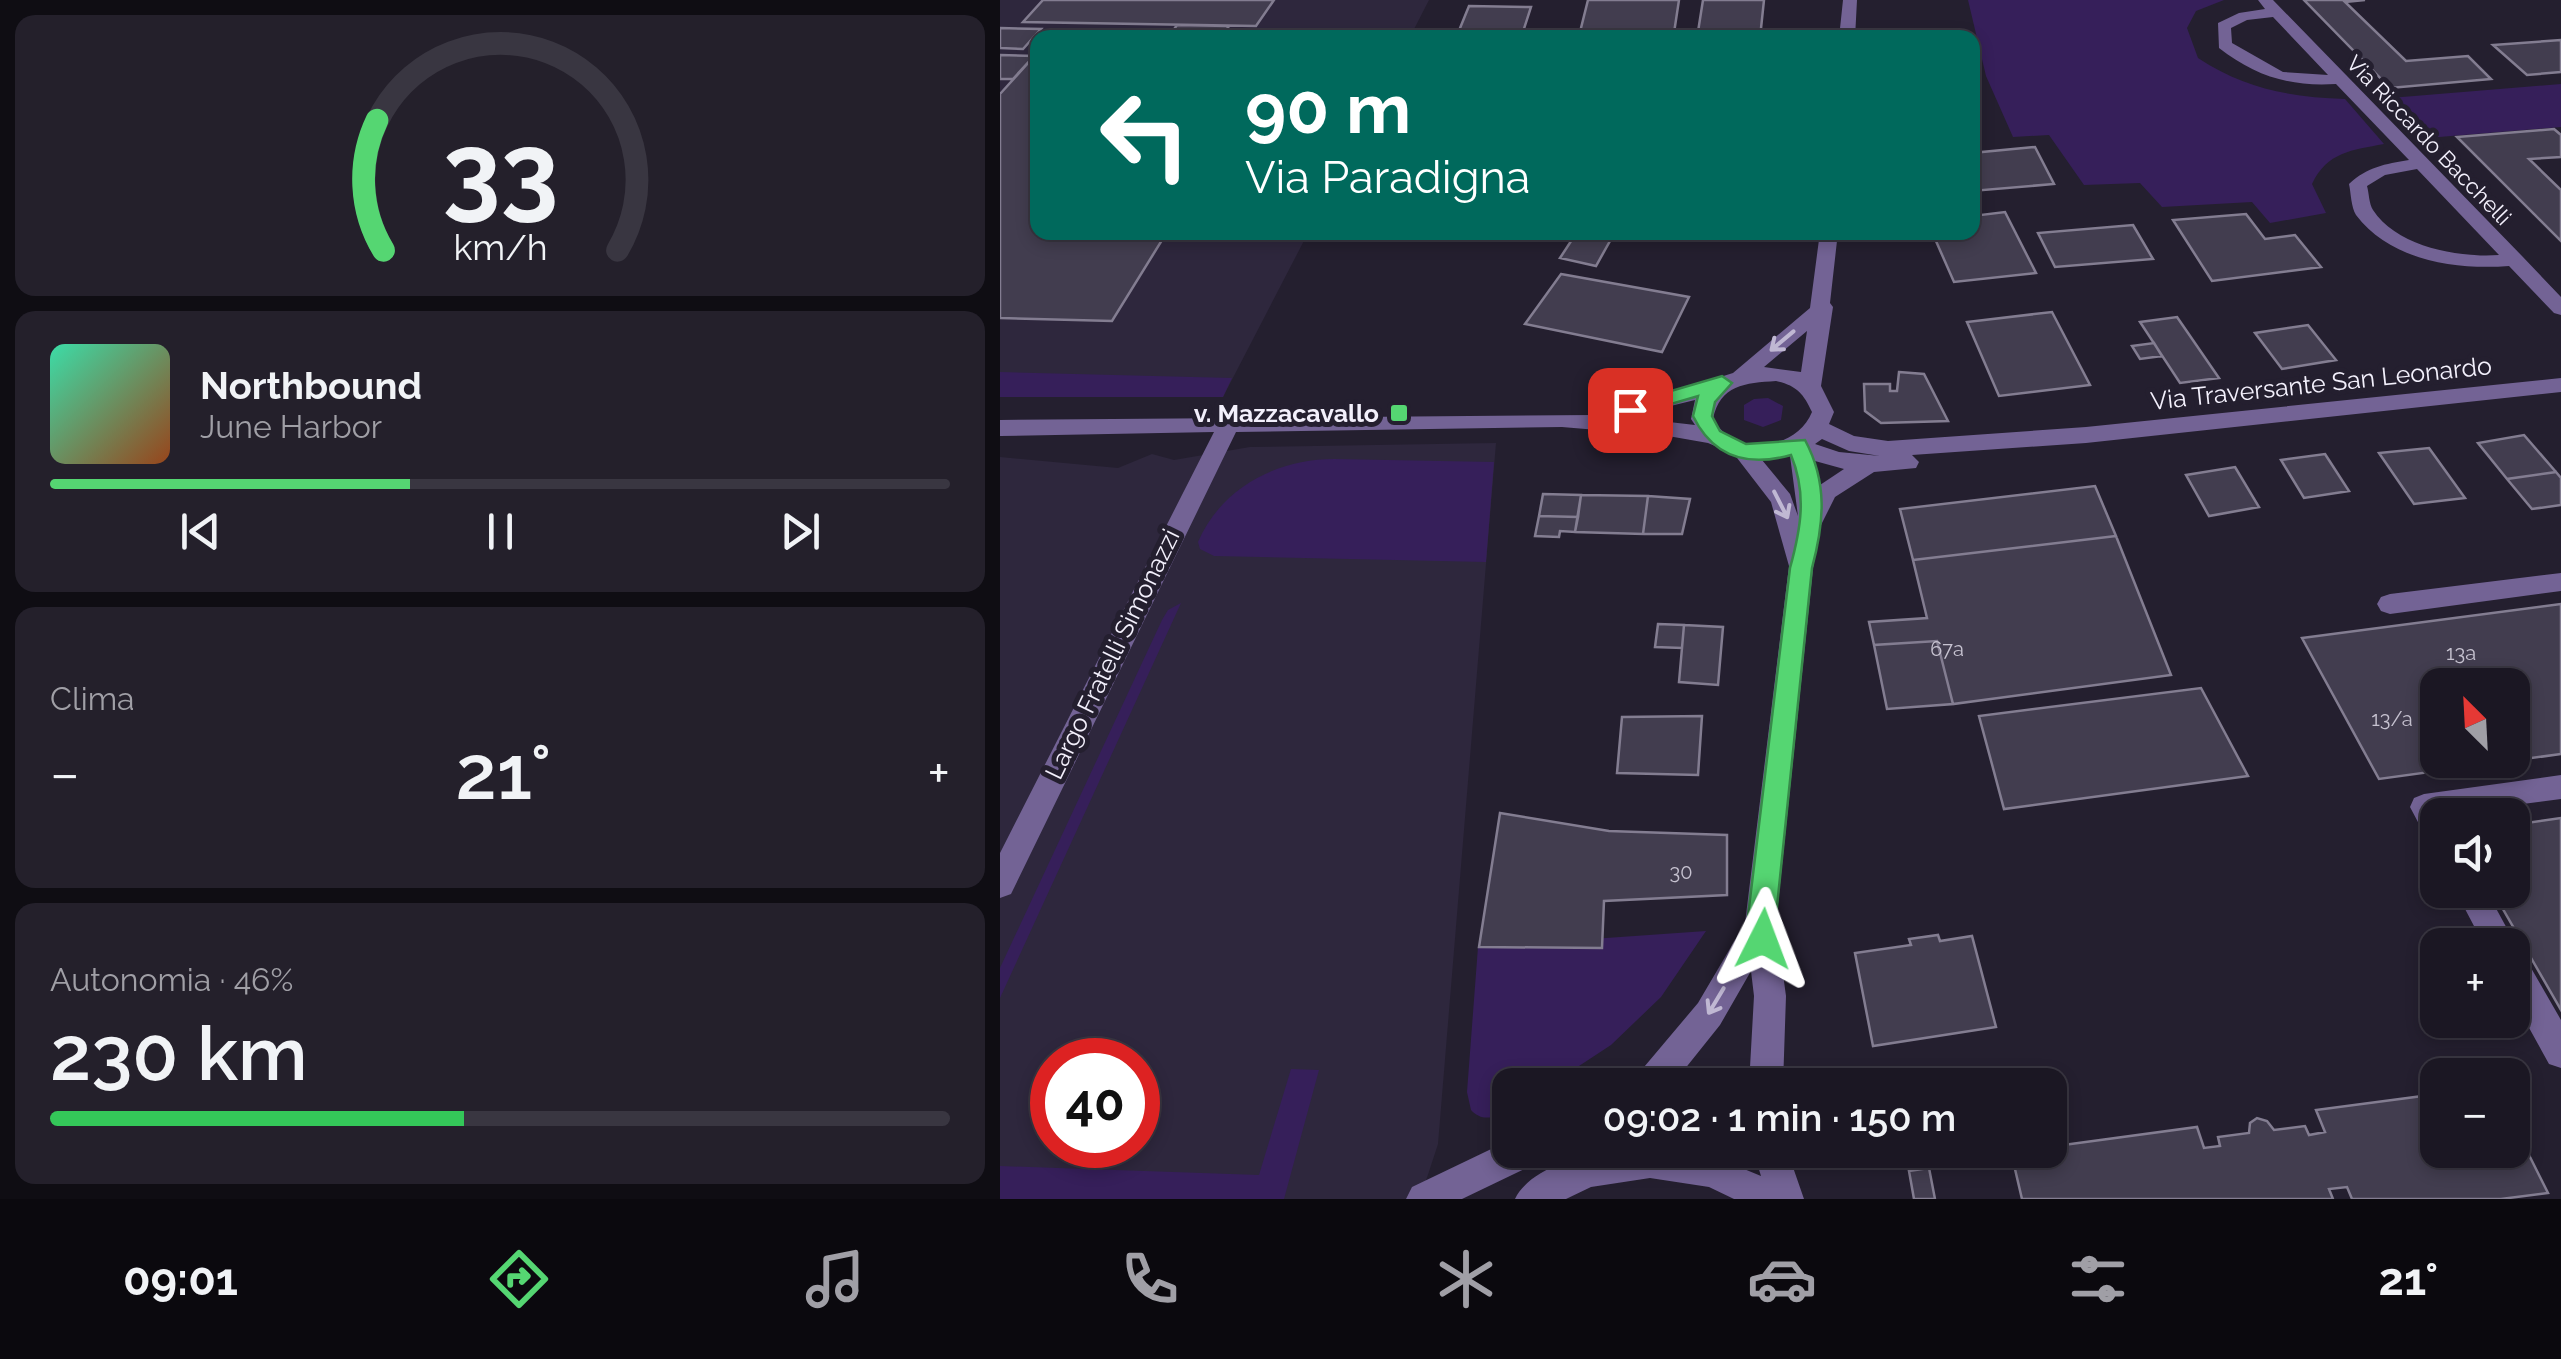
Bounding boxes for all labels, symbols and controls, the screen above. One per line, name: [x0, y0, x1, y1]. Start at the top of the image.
street label: Via Riccardo Bacchelli: [2341, 50, 2517, 230]
text: 90 m: [1245, 67, 1411, 149]
icon: left: [1080, 70, 1210, 200]
text: 33: [442, 110, 558, 232]
text: Via Paradigna: [1245, 151, 1530, 204]
text: km/h: [453, 226, 547, 268]
one-way arrow: [1770, 330, 1796, 352]
street label: Via Traversante San Leonardo: [2149, 350, 2493, 416]
text: Northbound: [200, 363, 422, 408]
pin: [1588, 368, 1673, 453]
icon: arrive: [1603, 383, 1658, 438]
place label: v. Mazzacavallo: [1194, 398, 1379, 428]
marker: v. Mazzacavallo: [1388, 402, 1410, 424]
text: June Harbor: [200, 408, 382, 445]
one-way arrow: [1773, 490, 1792, 520]
icon: previous: [173, 504, 228, 559]
icon: pause: [473, 504, 528, 559]
icon: next: [773, 504, 828, 559]
street label: Largo Fratelli Simonazzi: [1038, 524, 1186, 784]
house number: 67a: [1930, 637, 1964, 661]
house number: 13a: [2446, 641, 2476, 665]
north arrow: [2420, 668, 2530, 778]
map controls: [2420, 668, 2530, 1168]
text: Clima: [50, 680, 134, 717]
house number: 13/a: [2371, 707, 2413, 731]
text: 21°: [456, 728, 551, 817]
text: −: [50, 741, 80, 806]
text: +: [927, 741, 950, 806]
button: sound: [2420, 798, 2530, 908]
house number: 30: [1670, 860, 1692, 884]
position arrow: [1711, 887, 1815, 991]
button: +: [2420, 928, 2530, 1038]
text: Autonomia · 46%: [50, 961, 293, 998]
one-way arrow: [1706, 986, 1726, 1015]
text: 230 km: [50, 1009, 308, 1098]
speed limit sign: 40: [1030, 1038, 1160, 1168]
button: −: [2420, 1058, 2530, 1168]
text: 09:02 · 1 min · 150 m: [1603, 1095, 1956, 1140]
icon: directions: [484, 1244, 554, 1314]
icon: music: [800, 1244, 870, 1314]
icon: phone: [1115, 1244, 1185, 1314]
icon: climate: [1431, 1244, 1501, 1314]
icon: car: [1747, 1244, 1817, 1314]
icon: filters: [2063, 1244, 2133, 1314]
text: 09:01: [123, 1253, 238, 1306]
text: 21°: [2379, 1253, 2438, 1306]

